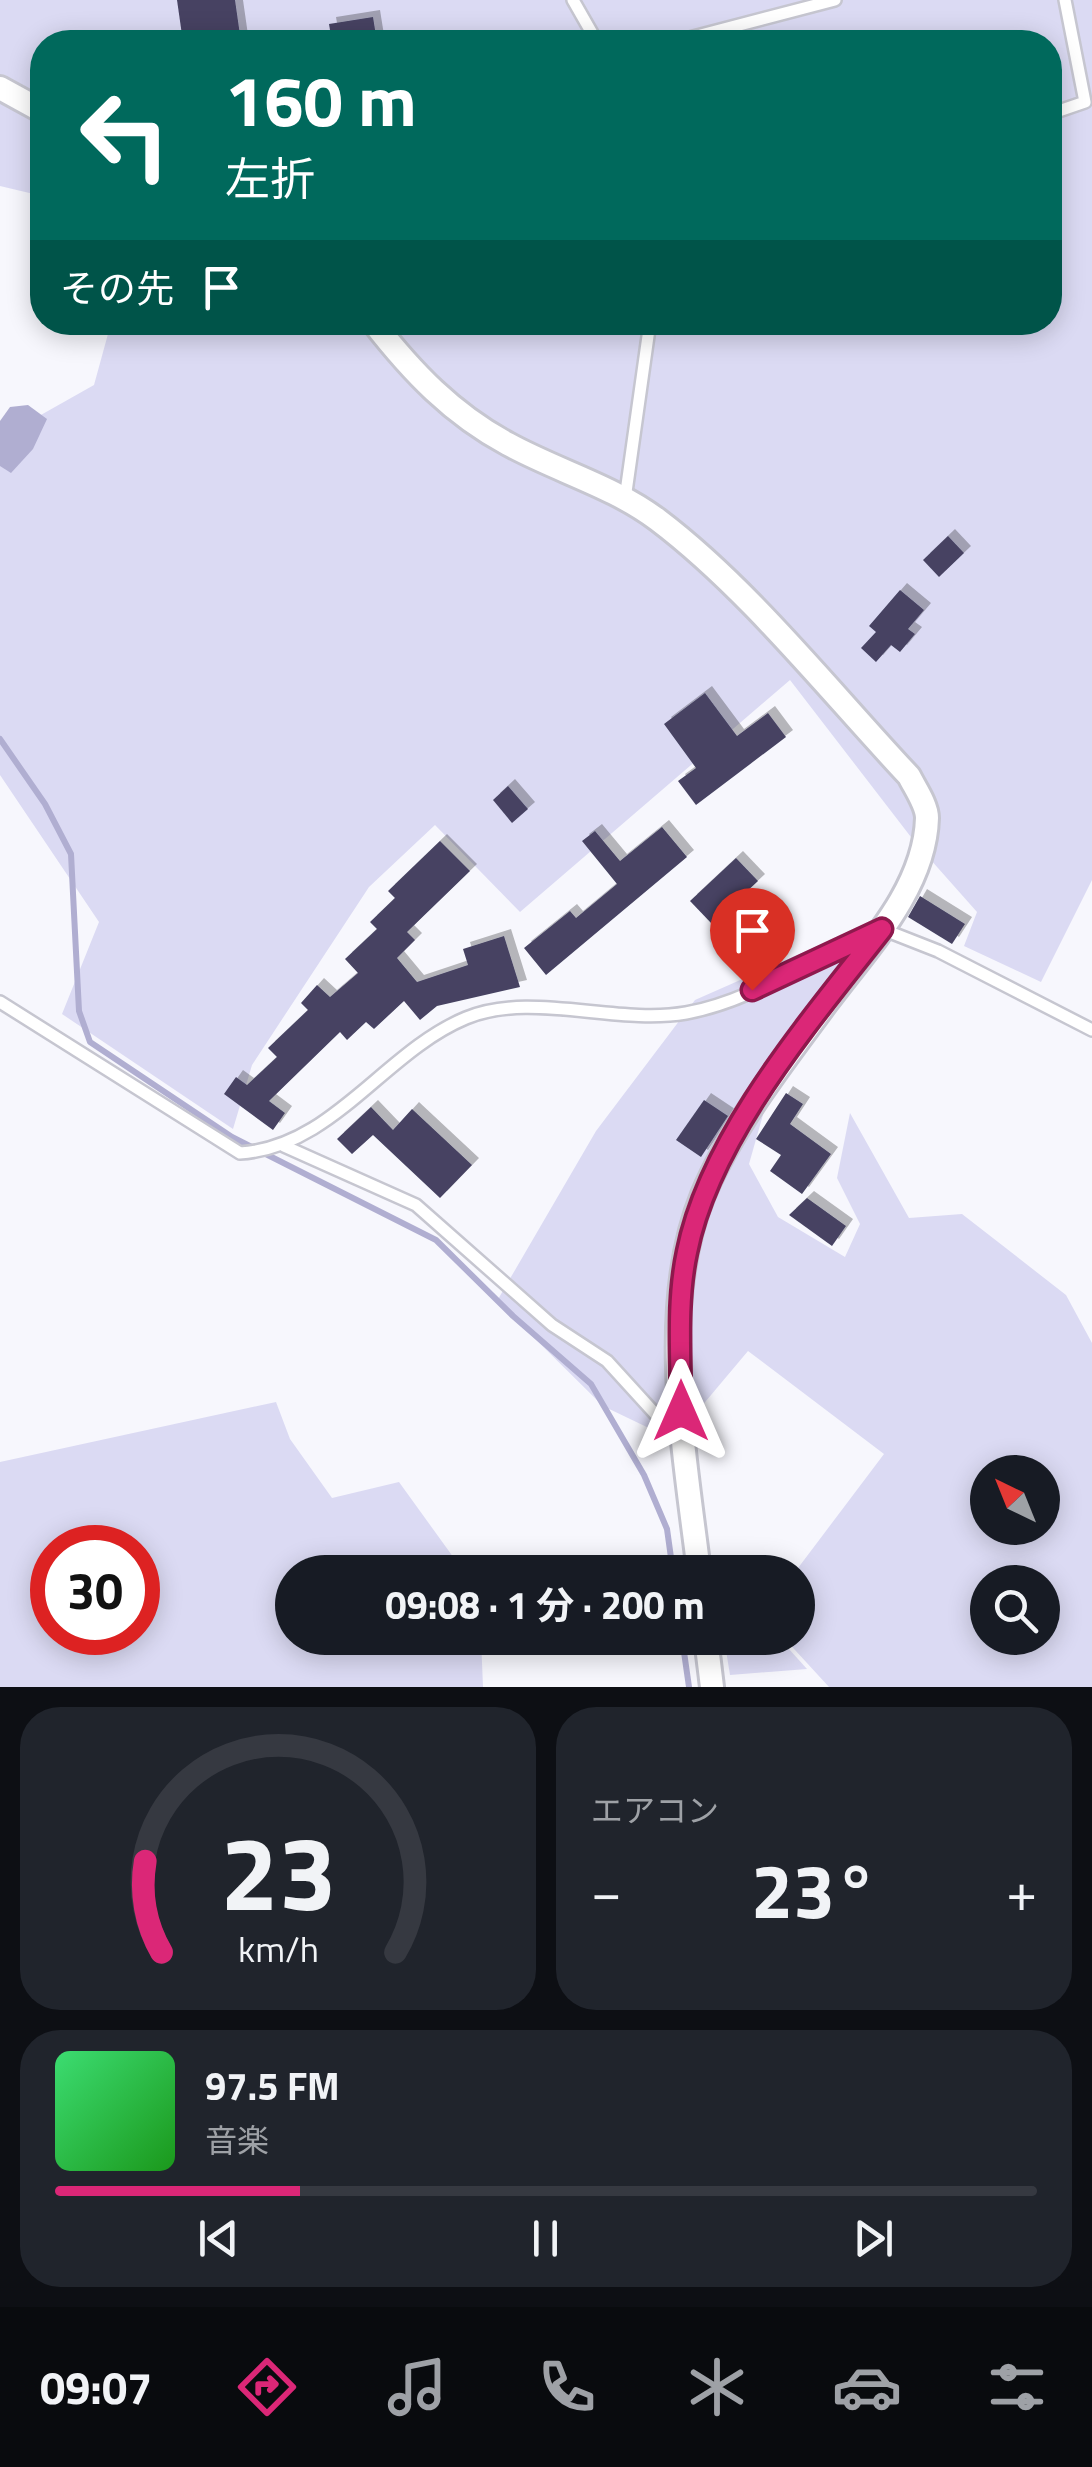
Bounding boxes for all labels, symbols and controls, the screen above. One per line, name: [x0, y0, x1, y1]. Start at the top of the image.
text: 160 m: [225, 47, 417, 153]
icon: left: [60, 70, 190, 200]
text: 左折: [225, 144, 315, 212]
text: その先: [60, 259, 174, 317]
icon: arrive: [194, 260, 249, 315]
pin: [710, 888, 795, 991]
icon: arrive: [725, 903, 780, 958]
position arrow: [629, 1359, 733, 1463]
north arrow: [970, 1455, 1060, 1545]
map controls: [970, 1455, 1060, 1655]
speed limit sign: 30: [30, 1525, 160, 1655]
button: search: [970, 1565, 1060, 1655]
text: 09:08 · 1 分 · 200 m: [385, 1576, 705, 1634]
text: エアコン: [591, 1786, 719, 1834]
text: 23: [220, 1792, 336, 1950]
text: 23°: [751, 1833, 877, 1947]
text: −: [591, 1849, 622, 1932]
text: +: [1006, 1849, 1037, 1932]
text: km/h: [238, 1921, 318, 1976]
text: 97.5 FM: [205, 2057, 340, 2115]
text: 音楽: [205, 2116, 269, 2164]
icon: previous: [191, 2211, 246, 2266]
icon: pause: [518, 2211, 573, 2266]
icon: next: [846, 2211, 901, 2266]
icon: directions: [232, 2352, 302, 2422]
icon: music: [382, 2352, 452, 2422]
icon: phone: [532, 2352, 602, 2422]
icon: climate: [682, 2352, 752, 2422]
icon: car: [832, 2352, 902, 2422]
icon: filters: [982, 2352, 1052, 2422]
text: 09:07: [40, 2353, 152, 2421]

